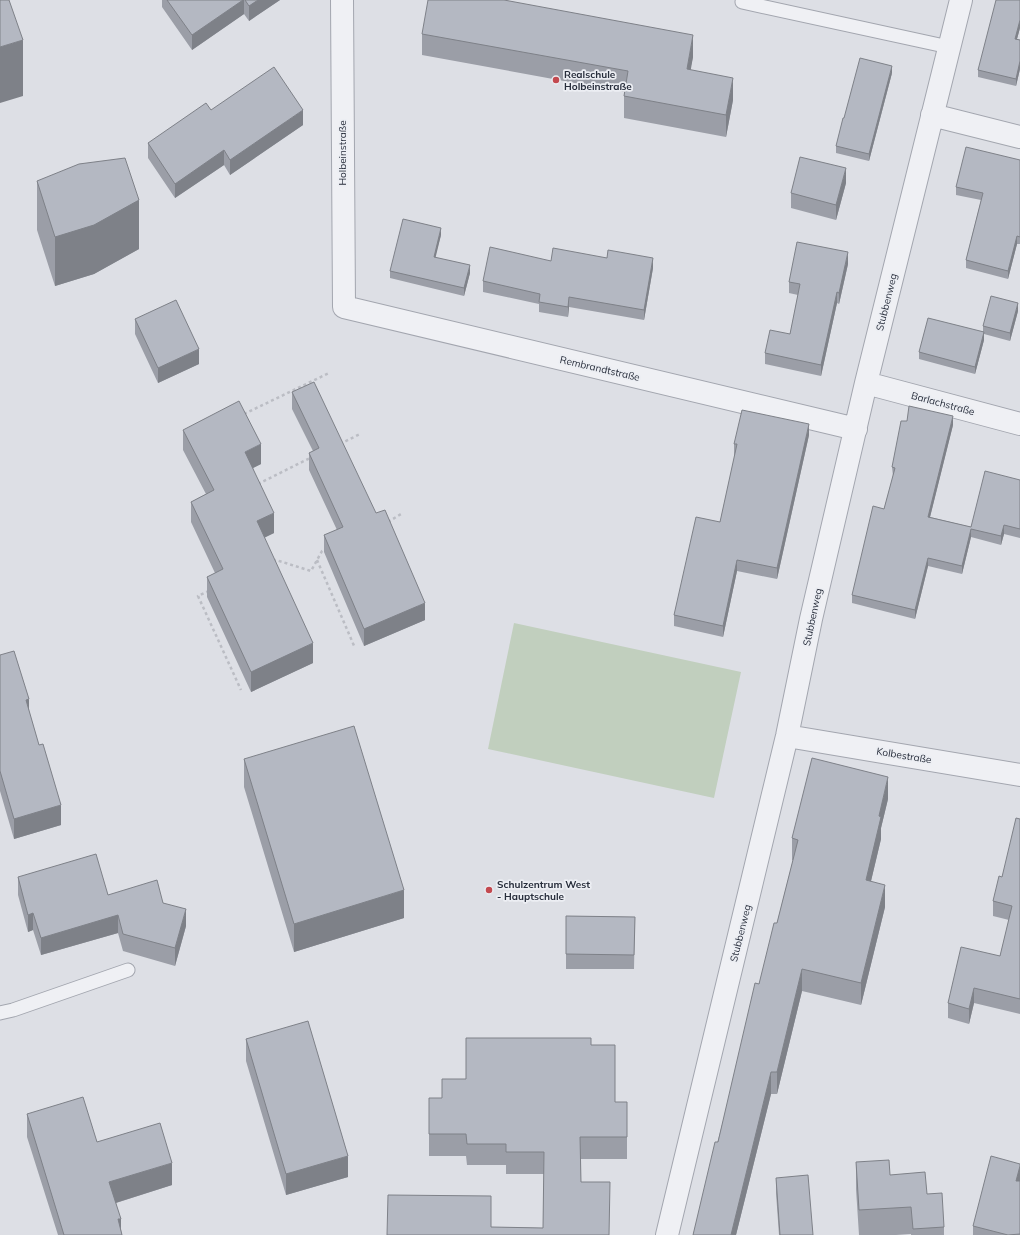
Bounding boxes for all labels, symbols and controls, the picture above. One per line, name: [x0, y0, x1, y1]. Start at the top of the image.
place label: Realschule Holbeinstraße: [564, 68, 632, 93]
marker: Realschule Holbeinstraße: [551, 75, 561, 85]
street label: Holbeinstraße: [336, 120, 349, 186]
street label: Stubbenweg: [873, 272, 900, 332]
street label: Rembrandtstraße: [559, 353, 641, 384]
street label: Barlachstraße: [910, 389, 976, 418]
street label: Stubbenweg: [800, 587, 825, 647]
street label: Kolbestraße: [875, 745, 932, 766]
place label: Schulzentrum West - Hauptschule: [497, 878, 590, 903]
marker: Schulzentrum West - Hauptschule: [484, 885, 494, 895]
street label: Stubbenweg: [727, 903, 754, 963]

